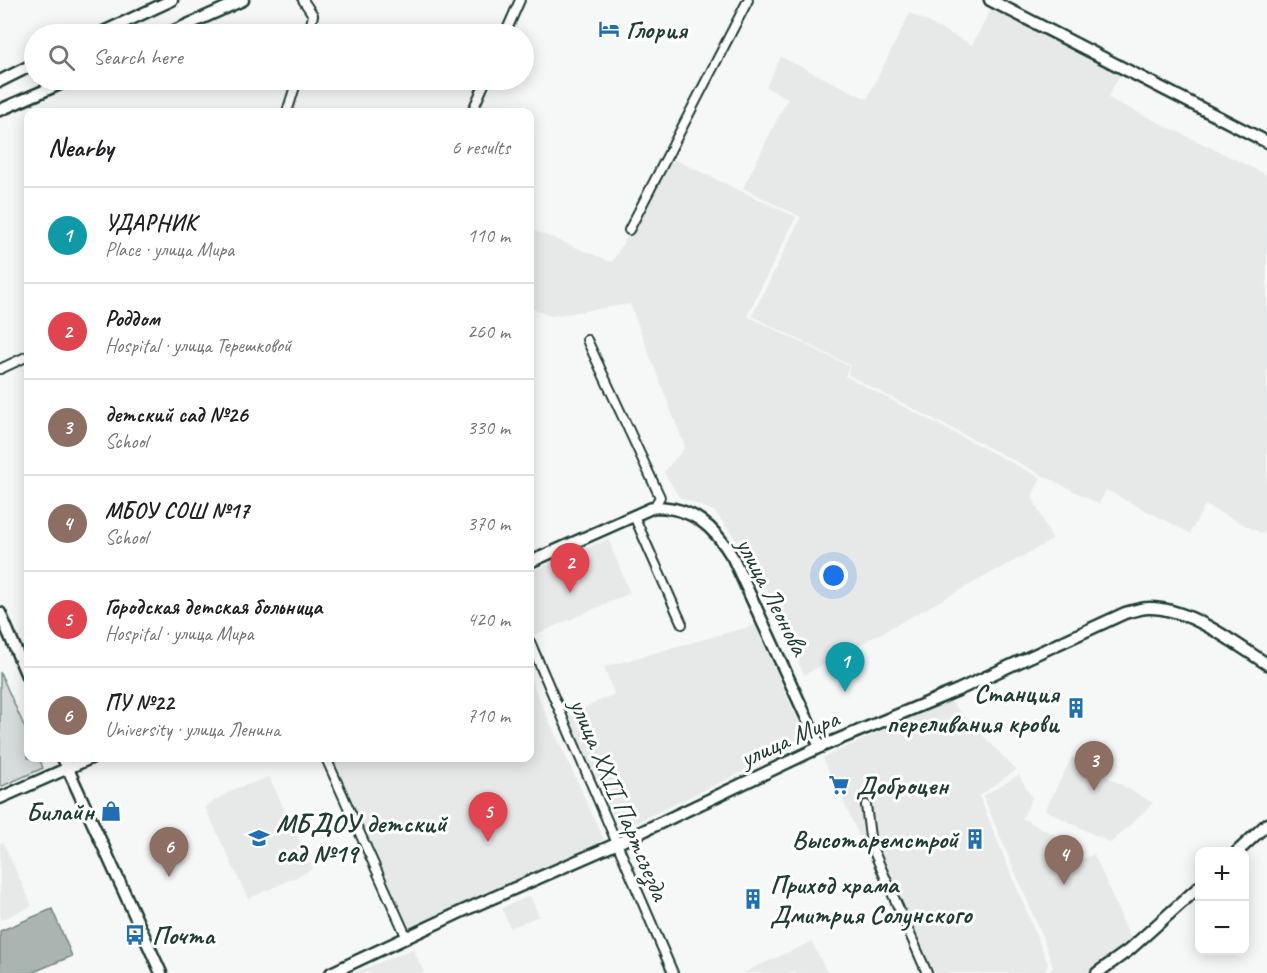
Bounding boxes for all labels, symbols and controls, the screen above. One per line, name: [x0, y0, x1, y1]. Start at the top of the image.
place label: Глория: [626, 13, 689, 46]
hotel icon: Глория: [597, 17, 621, 41]
search box: [24, 24, 534, 90]
icon: search: [45, 41, 78, 74]
text: Search here: [93, 43, 183, 71]
text: Nearby: [48, 131, 113, 164]
text: 6 results: [451, 135, 510, 160]
text: УДАРНИК: [105, 209, 196, 237]
text: 1: [63, 223, 72, 248]
text: 110 m: [467, 223, 510, 248]
text: Place · улица Мира: [105, 237, 234, 262]
text: Роддом: [105, 305, 160, 333]
text: 2: [63, 319, 72, 344]
text: 260 m: [467, 319, 510, 344]
text: Hospital · улица Терешковой: [105, 333, 291, 358]
text: детский сад №26: [105, 401, 248, 429]
text: 3: [63, 415, 72, 440]
text: 330 m: [467, 415, 510, 440]
text: School: [105, 429, 148, 454]
text: МБОУ СОШ №17: [105, 497, 249, 525]
text: 4: [63, 511, 72, 536]
text: 370 m: [467, 511, 510, 536]
text: School: [105, 525, 148, 550]
street label: улица Леонова: [728, 530, 817, 662]
pin: 2: [550, 544, 590, 593]
your location: [819, 561, 848, 590]
text: Городская детская больница: [105, 593, 322, 621]
text: 5: [63, 607, 72, 632]
text: 420 m: [467, 607, 510, 632]
text: Hospital · улица Мира: [105, 621, 254, 646]
pin: 1: [826, 642, 864, 692]
place label: Станция переливания крови: [886, 677, 1061, 740]
text: ПУ №22: [105, 689, 174, 717]
street label: улица XXII Партсъезда: [560, 691, 678, 907]
building icon: Станция переливания крови: [1064, 696, 1088, 720]
street label: улица Мира: [733, 701, 845, 776]
text: 6: [63, 703, 72, 728]
text: 710 m: [467, 703, 510, 728]
text: University · улица Ленина: [105, 717, 280, 742]
pin: 3: [1074, 742, 1114, 791]
place label: Доброцен: [856, 769, 950, 802]
supermarket icon: Доброцен: [827, 773, 851, 797]
pin: 5: [468, 792, 508, 842]
place label: Билайн: [26, 795, 96, 828]
shop icon: Билайн: [99, 799, 123, 823]
place label: МБДОУ детский сад №19: [276, 807, 448, 870]
place label: Высотаремстрой: [792, 823, 960, 856]
school or university icon: МБДОУ детский сад №19: [247, 826, 271, 850]
building icon: Высотаремстрой: [963, 827, 987, 851]
pin: 6: [150, 828, 188, 877]
pin: 4: [1044, 836, 1084, 885]
map controls: [1195, 847, 1249, 955]
button: +: [1195, 847, 1249, 901]
place label: Приход храма Дмитрия Солунского: [770, 868, 973, 931]
building icon: Приход храма Дмитрия Солунского: [741, 887, 765, 911]
button: −: [1195, 901, 1249, 955]
place label: Почта: [152, 919, 216, 952]
bus stop icon: Почта: [123, 923, 147, 947]

